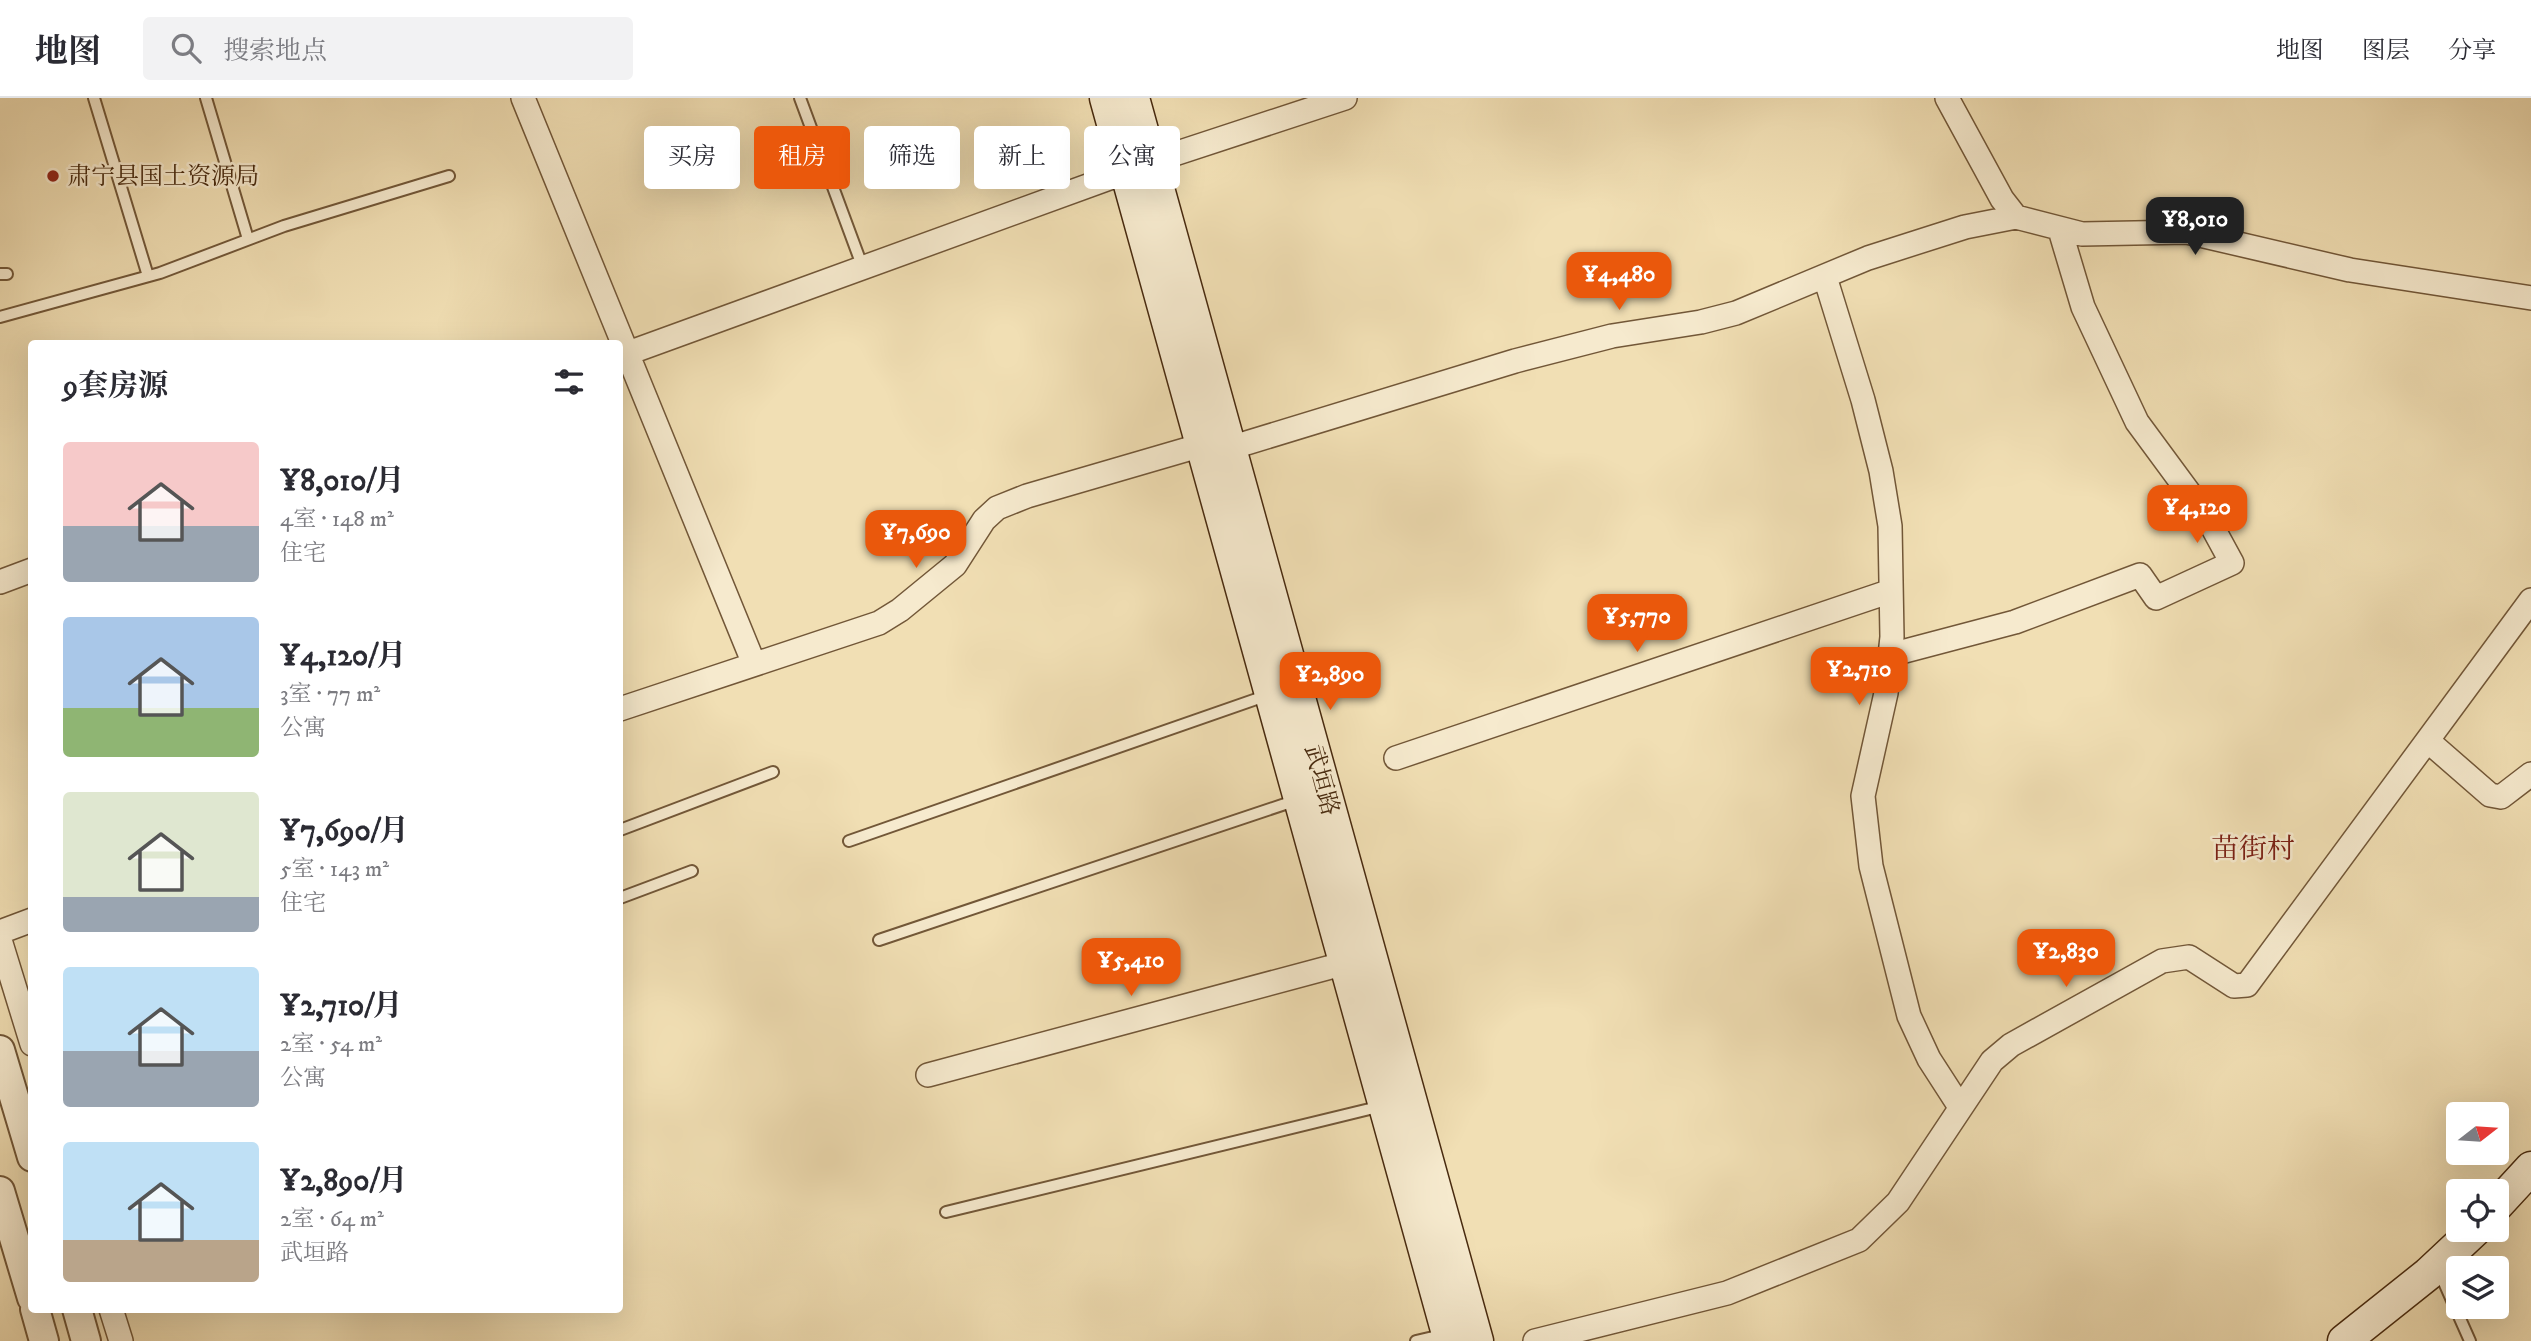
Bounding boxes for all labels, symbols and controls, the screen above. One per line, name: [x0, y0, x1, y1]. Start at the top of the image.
search box: [143, 17, 633, 80]
icon: search: [167, 29, 205, 67]
text: 地图: [35, 32, 101, 73]
text: 搜索地点: [223, 35, 327, 68]
text: 地图: [2276, 36, 2324, 66]
text: 图层: [2362, 36, 2410, 66]
text: 分享: [2448, 36, 2496, 66]
chip: 买房: [644, 126, 740, 189]
chip: 租房: [754, 126, 850, 189]
chip: 筛选: [864, 126, 960, 189]
chip: 新上: [974, 126, 1070, 189]
chip: 公寓: [1084, 126, 1180, 189]
place label: 肃宁县国土资源局: [67, 162, 259, 192]
marker: 肃宁县国土资源局: [45, 168, 61, 184]
pin: ¥8,010: [2138, 198, 2252, 257]
text: ¥8,010: [2162, 205, 2228, 234]
pin: ¥4,480: [1562, 252, 1676, 312]
text: ¥4,480: [1583, 260, 1656, 289]
icon: filters: [550, 363, 588, 401]
text: 9套房源: [63, 368, 168, 405]
text: ¥8,010/月: [280, 463, 404, 500]
icon: home: [119, 470, 203, 554]
pin: ¥4,120: [2140, 486, 2254, 545]
text: ¥4,120: [2163, 493, 2231, 522]
text: 4室 · 148 m²: [280, 505, 394, 534]
pin: ¥7,690: [859, 510, 973, 570]
text: ¥7,690: [881, 518, 951, 547]
text: 住宅: [280, 539, 326, 568]
pin: ¥5,770: [1580, 594, 1694, 654]
text: ¥5,770: [1603, 602, 1671, 631]
text: ¥4,120/月: [280, 638, 406, 675]
icon: home: [119, 645, 203, 729]
pin: ¥2,710: [1802, 648, 1916, 707]
pin: ¥2,890: [1273, 652, 1387, 712]
text: ¥2,710: [1827, 655, 1891, 684]
text: ¥2,890: [1296, 660, 1364, 689]
text: 3室 · 77 m²: [280, 680, 380, 709]
text: 公寓: [280, 714, 326, 743]
street label: 武垣路: [1297, 742, 1345, 819]
text: ¥7,690/月: [280, 813, 409, 850]
icon: home: [119, 820, 203, 904]
district label: 苗街村: [2211, 832, 2295, 867]
text: 5室 · 143 m²: [280, 855, 389, 884]
text: 住宅: [280, 889, 326, 918]
pin: ¥2,830: [2009, 930, 2123, 989]
text: ¥2,830: [2033, 937, 2099, 966]
pin: ¥5,410: [1074, 939, 1188, 998]
text: ¥5,410: [1098, 946, 1164, 975]
text: ¥2,710/月: [280, 988, 402, 1025]
icon: home: [119, 995, 203, 1079]
text: 2室 · 54 m²: [280, 1030, 382, 1059]
text: 公寓: [280, 1064, 326, 1093]
north arrow: [2446, 1102, 2510, 1166]
map controls: [2446, 1102, 2509, 1319]
text: ¥2,890/月: [280, 1163, 408, 1200]
icon: home: [119, 1170, 203, 1254]
button: locate: [2446, 1179, 2509, 1242]
text: 2室 · 64 m²: [280, 1205, 384, 1234]
text: 武垣路: [280, 1239, 349, 1268]
button: layers: [2446, 1256, 2509, 1319]

